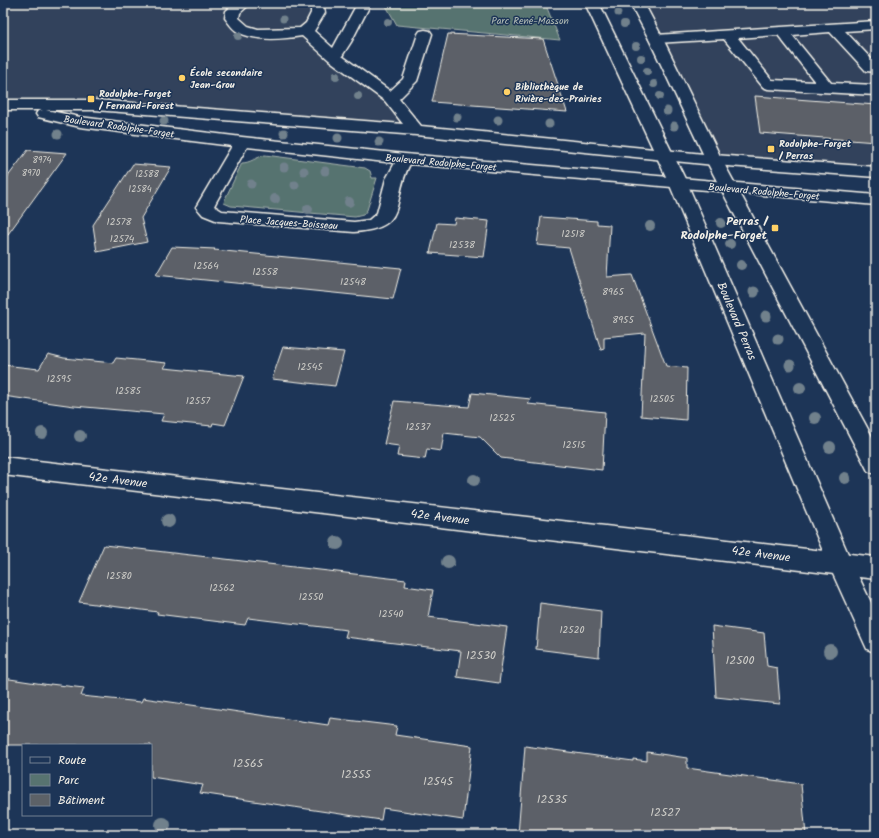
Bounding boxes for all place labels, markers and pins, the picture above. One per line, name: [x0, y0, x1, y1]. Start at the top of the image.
place label: École secondaire Jean-Grou: [190, 65, 263, 93]
marker: École secondaire Jean-Grou: [177, 73, 187, 83]
place label: Bibliothèque de Rivière-des-Prairies: [515, 79, 602, 107]
place label: Rodolphe-Forget / Fernand-Forest: [98, 86, 175, 114]
marker: Bibliothèque de Rivière-des-Prairies: [502, 87, 512, 97]
marker: Rodolphe-Forget / Fernand-Forest: [86, 94, 96, 104]
place label: Rodolphe-Forget / Perras: [778, 136, 852, 164]
marker: Rodolphe-Forget / Perras: [766, 144, 776, 154]
place label: Perras / Rodolphe-Forget: [680, 212, 770, 245]
marker: Perras / Rodolphe-Forget: [770, 223, 780, 233]

